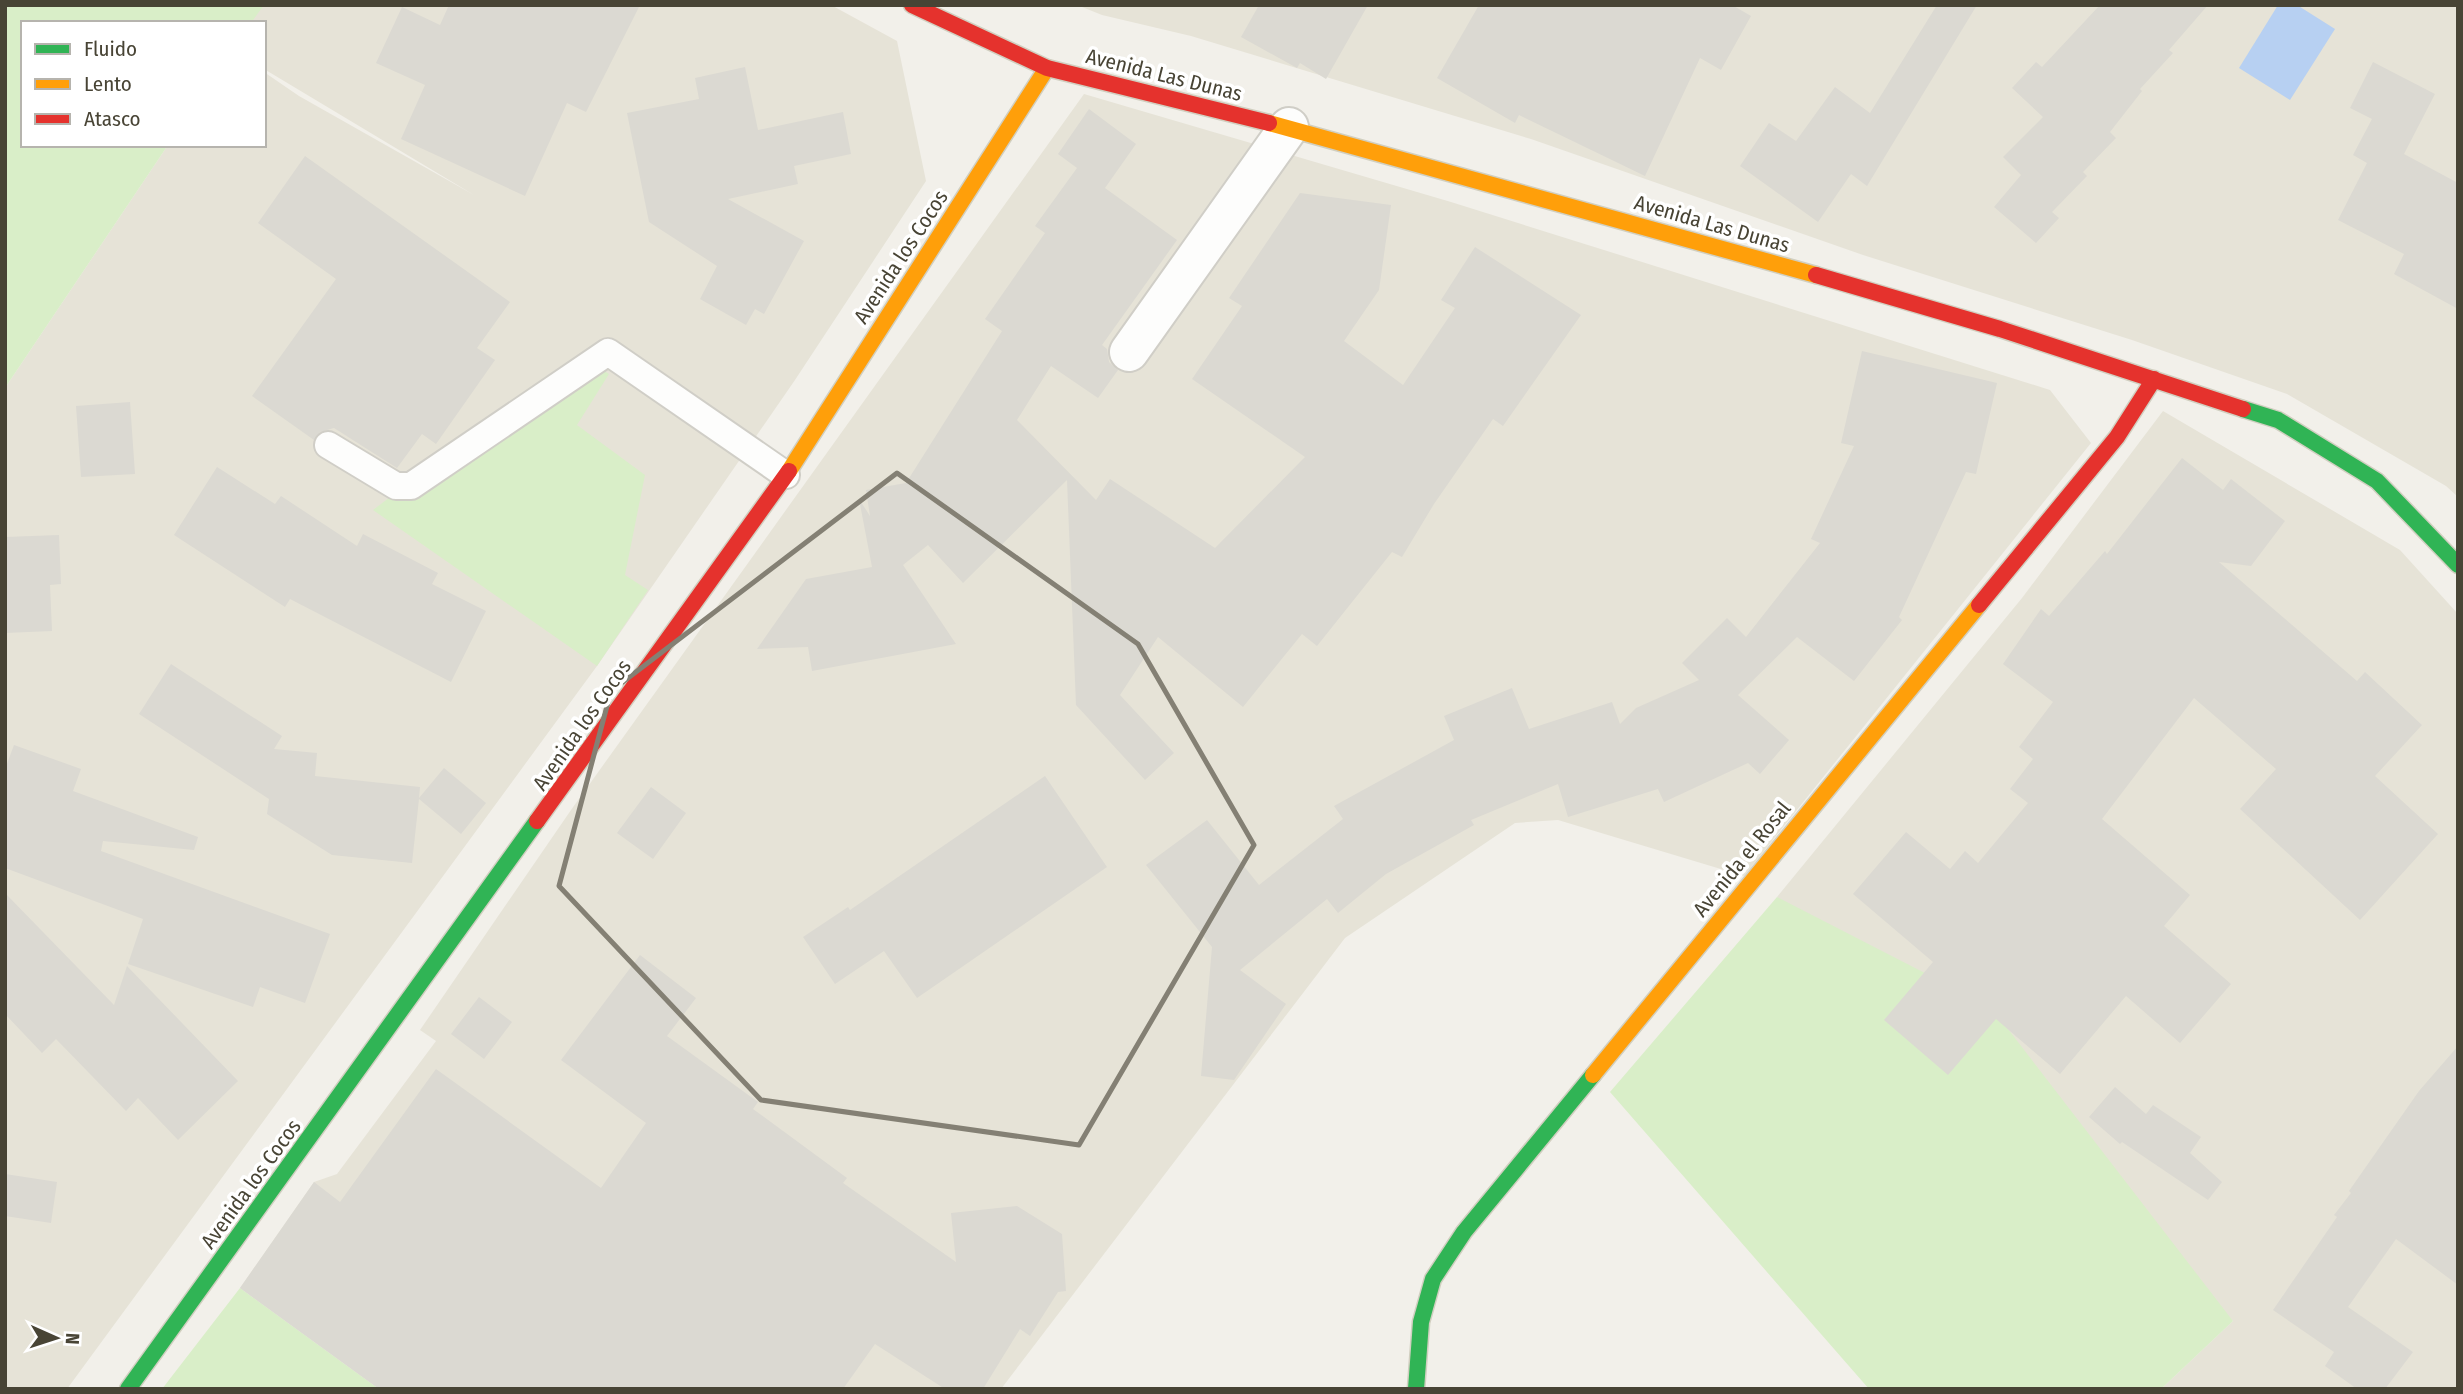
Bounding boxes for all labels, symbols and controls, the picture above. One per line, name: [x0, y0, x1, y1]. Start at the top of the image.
legend: [21, 21, 266, 147]
text: Fluido: [84, 36, 137, 62]
street label: Avenida Las Dunas: [1083, 43, 1245, 107]
text: Lento: [84, 71, 132, 97]
text: Atasco: [84, 106, 141, 132]
street label: Avenida los Cocos: [848, 185, 954, 329]
street label: Avenida Las Dunas: [1631, 189, 1793, 259]
street label: Avenida los Cocos: [527, 655, 637, 795]
street label: Avenida el Rosal: [1688, 796, 1797, 922]
street label: Avenida los Cocos: [195, 1114, 307, 1254]
north arrow: [21, 1303, 91, 1373]
text: N: [61, 1333, 84, 1345]

